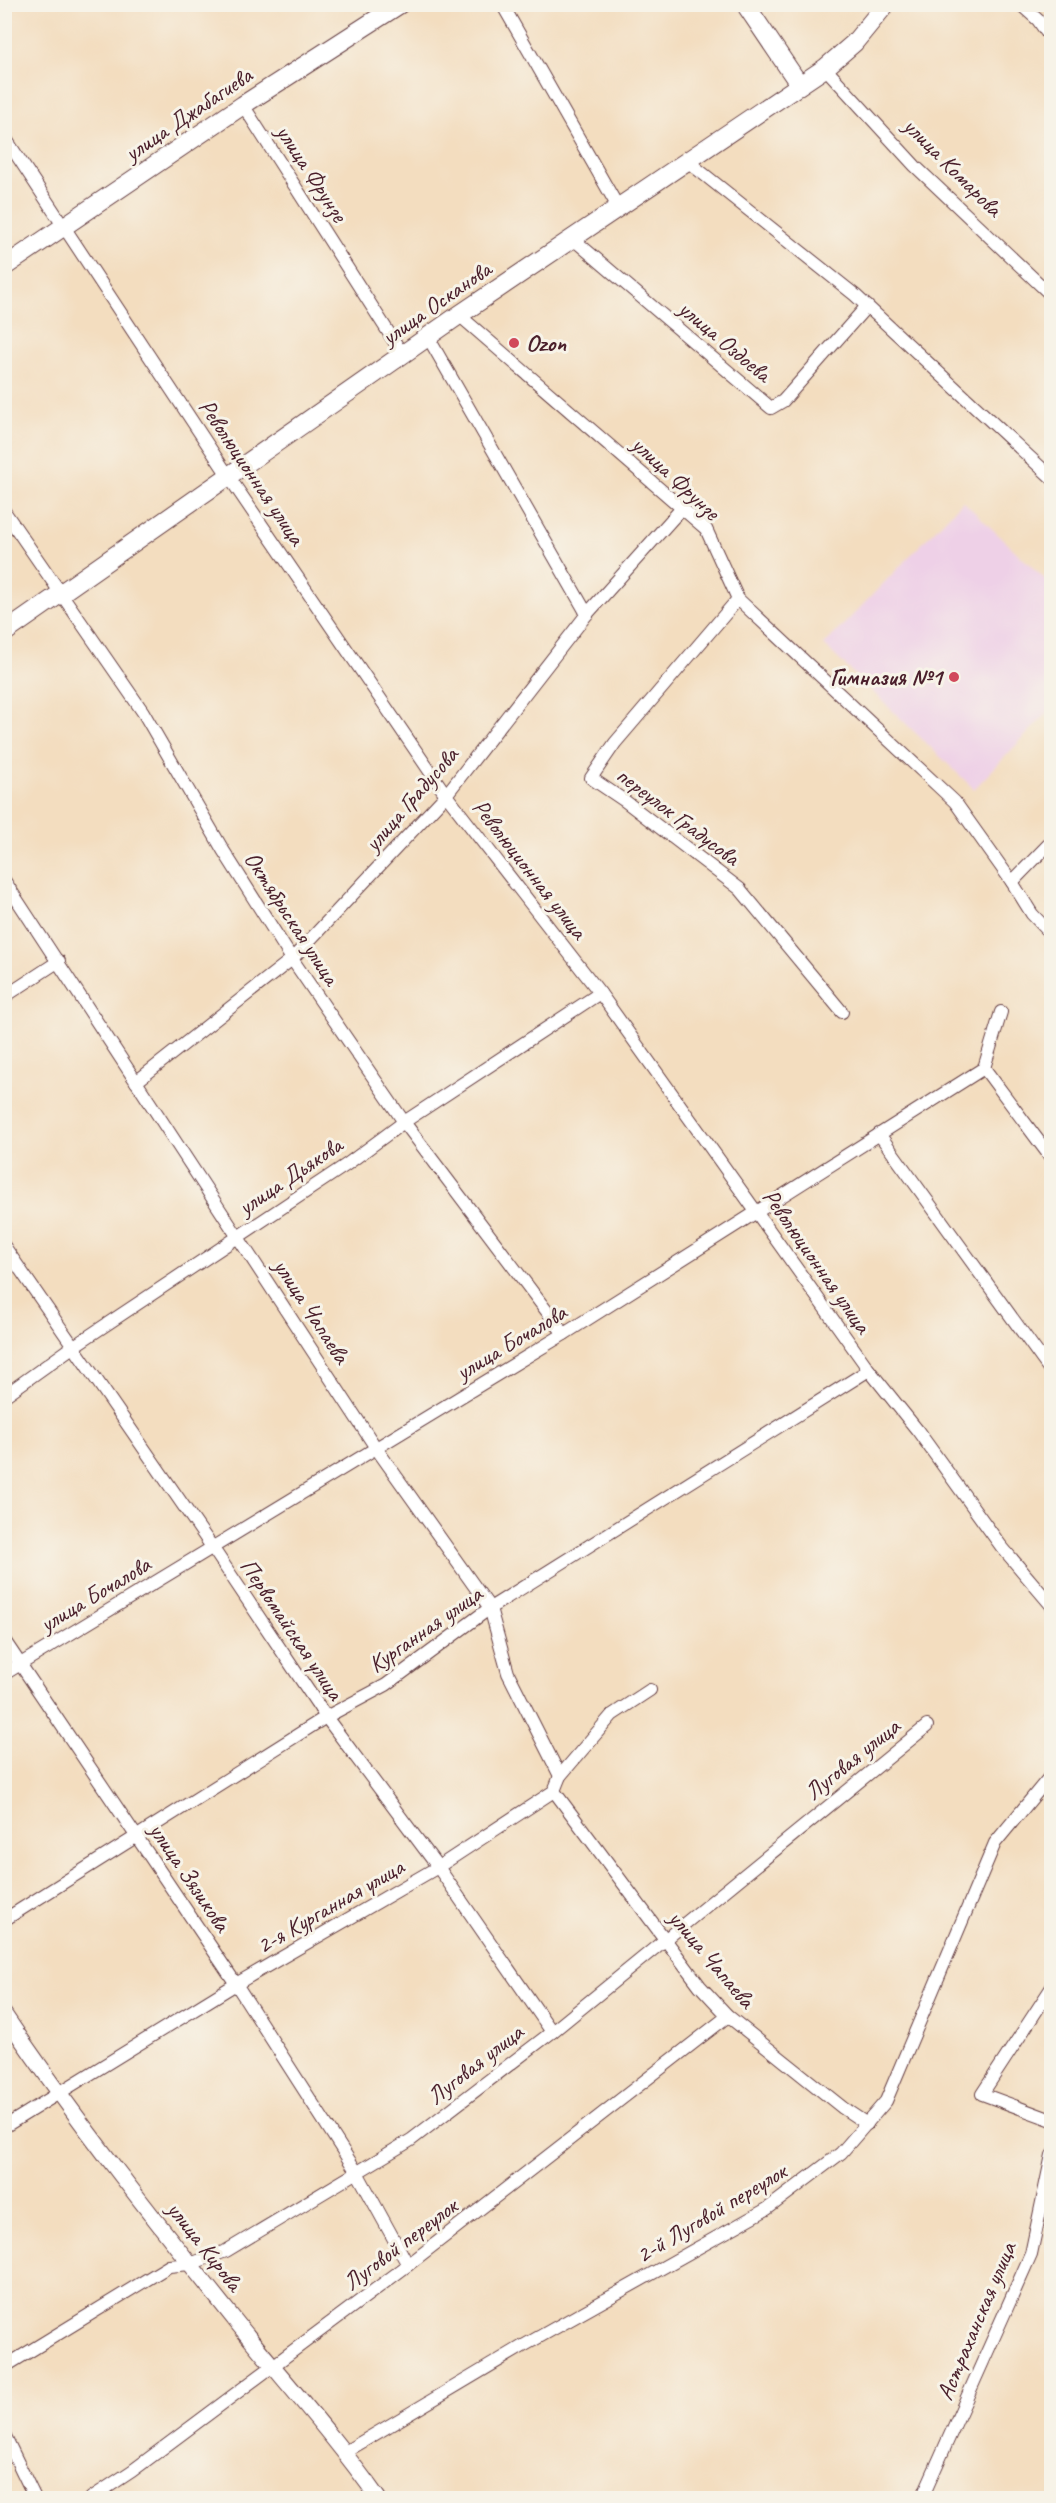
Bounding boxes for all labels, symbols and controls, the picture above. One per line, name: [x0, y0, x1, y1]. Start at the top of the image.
street label: улица Джабагиева: [117, 60, 259, 169]
street label: улица Комарова: [896, 110, 1010, 224]
street label: улица Фрунзе: [268, 117, 356, 229]
street label: улица Осканова: [374, 253, 499, 353]
street label: улица Оздоева: [671, 292, 779, 390]
place label: Ozon: [526, 328, 567, 358]
marker: Ozon: [507, 336, 521, 350]
street label: Революционная улица: [192, 393, 313, 552]
street label: улица Фрунзе: [624, 428, 728, 528]
place label: Гимназия №1: [830, 662, 945, 692]
marker: Гимназия №1: [947, 670, 961, 684]
street label: улица Градусова: [356, 739, 466, 859]
street label: переулок Градусова: [610, 760, 747, 873]
street label: Революционная улица: [466, 793, 595, 946]
street label: Октябрьская улица: [238, 846, 348, 992]
street label: улица Дьякова: [230, 1129, 350, 1223]
street label: Революционная улица: [756, 1183, 879, 1340]
street label: улица Чапаева: [266, 1251, 358, 1370]
street label: улица Бочалова: [448, 1296, 573, 1388]
street label: улица Бочалова: [32, 1548, 157, 1640]
street label: Первомайская улица: [234, 1552, 351, 1707]
street label: Курганная улица: [362, 1578, 489, 1679]
street label: Луговая улица: [798, 1711, 907, 1807]
street label: улица Зязикова: [141, 1815, 238, 1938]
street label: 2-я Курганная улица: [251, 1851, 410, 1960]
street label: улица Чапаева: [661, 1902, 763, 2015]
street label: Луговая улица: [421, 2016, 530, 2111]
street label: 2-й Луговой переулок: [630, 2155, 793, 2270]
street label: Луговой переулок: [337, 2190, 465, 2297]
street label: улица Кирова: [159, 2193, 251, 2299]
street label: Астраханская улица: [929, 2236, 1023, 2404]

